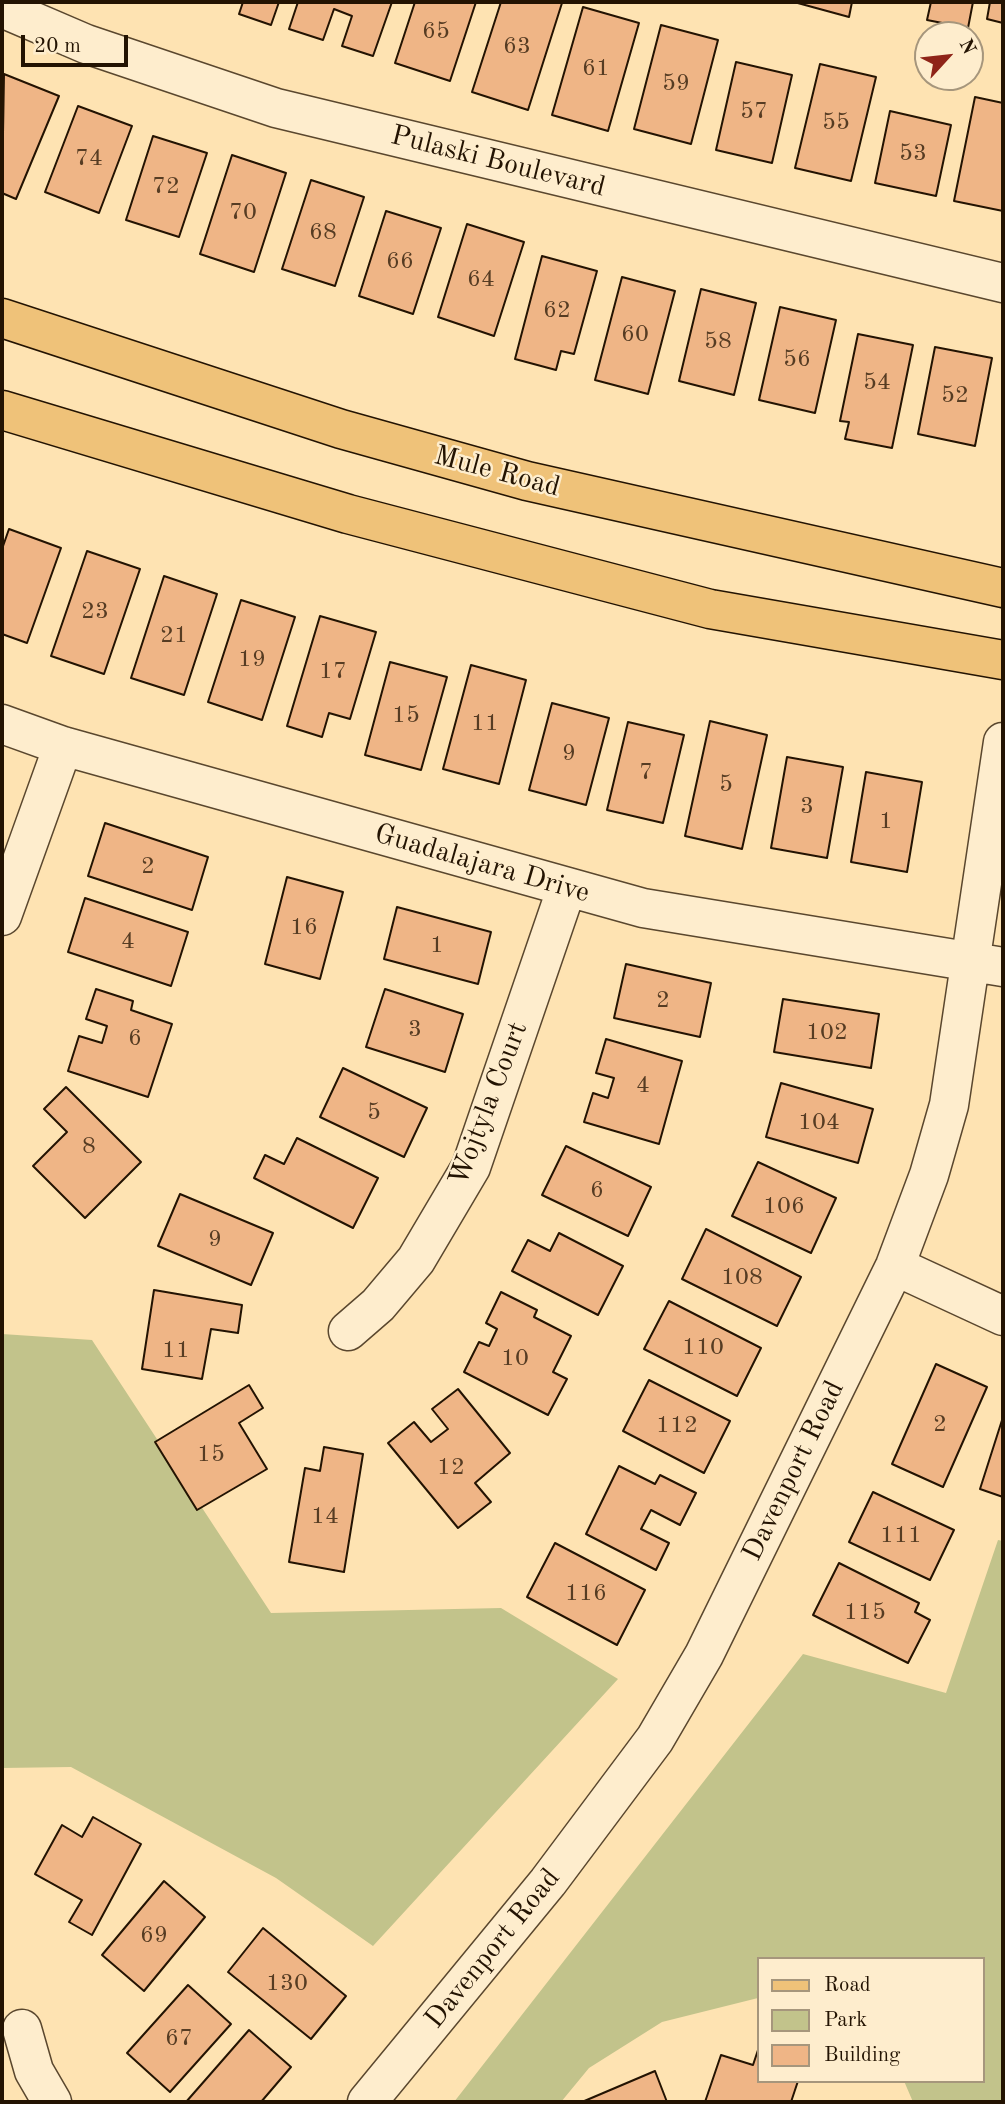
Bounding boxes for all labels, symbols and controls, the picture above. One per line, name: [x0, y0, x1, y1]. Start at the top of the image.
house number: 65: [422, 18, 450, 46]
scale bar: [24, 21, 131, 65]
north arrow: [914, 21, 984, 91]
house number: 63: [503, 33, 531, 61]
text: 20 m: [34, 36, 81, 57]
text: N: [955, 36, 978, 58]
house number: 61: [582, 55, 610, 83]
house number: 59: [662, 70, 690, 98]
house number: 57: [740, 98, 768, 126]
house number: 55: [822, 109, 850, 137]
street label: Pulaski Boulevard: [387, 119, 609, 205]
house number: 53: [899, 140, 927, 168]
house number: 74: [75, 145, 103, 173]
house number: 72: [152, 173, 180, 201]
house number: 70: [229, 199, 257, 227]
house number: 68: [309, 219, 337, 247]
house number: 66: [386, 248, 414, 276]
house number: 64: [467, 266, 495, 294]
house number: 62: [543, 297, 571, 325]
house number: 60: [621, 321, 649, 349]
house number: 58: [704, 328, 732, 356]
house number: 56: [783, 346, 811, 374]
house number: 54: [863, 369, 891, 397]
house number: 52: [941, 382, 969, 410]
street label: Mule Road: [430, 439, 564, 505]
house number: 23: [81, 598, 109, 626]
house number: 21: [160, 622, 188, 650]
house number: 19: [238, 646, 266, 674]
house number: 17: [319, 658, 347, 686]
house number: 15: [392, 702, 420, 730]
house number: 11: [471, 710, 499, 738]
house number: 9: [562, 740, 576, 768]
house number: 7: [639, 759, 653, 787]
house number: 5: [719, 771, 733, 799]
house number: 3: [800, 793, 814, 821]
house number: 1: [879, 808, 893, 836]
street label: Guadalajara Drive: [371, 817, 593, 911]
house number: 2: [141, 853, 155, 881]
house number: 16: [290, 914, 318, 942]
house number: 4: [121, 928, 135, 956]
house number: 1: [430, 932, 444, 960]
house number: 2: [656, 987, 670, 1015]
house number: 3: [408, 1016, 422, 1044]
street label: Wojtyla Court: [442, 1017, 536, 1191]
house number: 102: [806, 1019, 848, 1047]
house number: 6: [128, 1025, 142, 1053]
house number: 4: [636, 1072, 650, 1100]
house number: 5: [367, 1099, 381, 1127]
house number: 104: [798, 1109, 840, 1137]
house number: 8: [82, 1133, 96, 1161]
house number: 6: [590, 1177, 604, 1205]
house number: 106: [763, 1193, 805, 1221]
house number: 9: [208, 1226, 222, 1254]
house number: 108: [721, 1264, 763, 1292]
house number: 110: [682, 1334, 724, 1362]
house number: 11: [162, 1337, 190, 1365]
house number: 10: [501, 1345, 529, 1373]
street label: Davenport Road: [736, 1375, 852, 1567]
house number: 2: [933, 1411, 947, 1439]
house number: 112: [656, 1412, 698, 1440]
house number: 15: [197, 1441, 225, 1469]
house number: 12: [437, 1454, 465, 1482]
house number: 14: [311, 1503, 339, 1531]
house number: 111: [880, 1522, 922, 1550]
house number: 116: [565, 1580, 607, 1608]
house number: 115: [844, 1599, 886, 1627]
street label: Davenport Road: [418, 1862, 568, 2036]
house number: 69: [140, 1922, 168, 1950]
legend: [757, 1957, 984, 2083]
house number: 130: [266, 1970, 308, 1998]
text: Road: [824, 1975, 871, 1996]
text: Park: [824, 2010, 867, 2031]
house number: 67: [165, 2025, 193, 2053]
text: Building: [824, 2045, 900, 2066]

